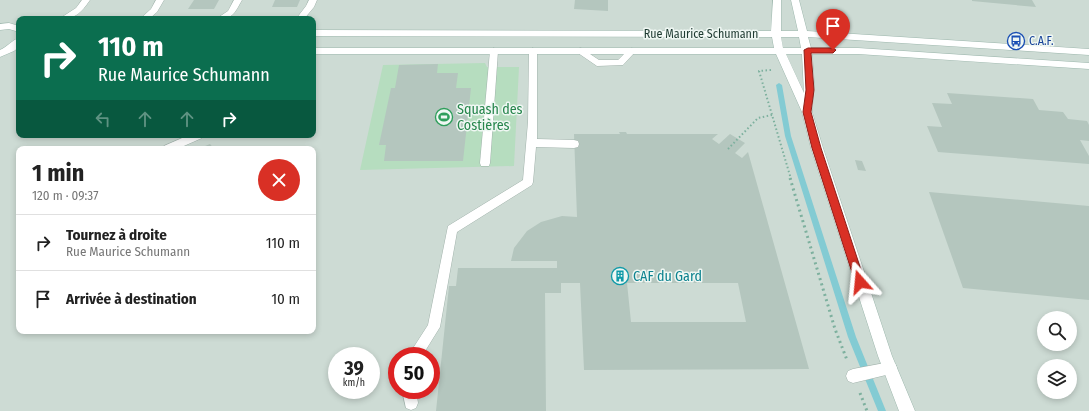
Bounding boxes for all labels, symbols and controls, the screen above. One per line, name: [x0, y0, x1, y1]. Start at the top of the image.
pin: [816, 9, 850, 50]
icon: arrive: [822, 15, 844, 37]
street label: Rue Maurice Schumann: [644, 27, 758, 41]
text: 110 m: [98, 30, 164, 63]
bus stop icon: C.A.F.: [1006, 31, 1026, 51]
icon: right: [32, 32, 84, 84]
place label: C.A.F.: [1029, 34, 1054, 48]
text: Rue Maurice Schumann: [98, 64, 270, 86]
place label: Squash des Costières: [457, 101, 523, 134]
sports icon: Squash des Costières: [434, 107, 454, 127]
icon: left: [92, 108, 114, 130]
icon: ahead: [134, 108, 156, 130]
icon: ahead: [176, 108, 198, 130]
icon: right: [218, 108, 240, 130]
text: 1 min: [32, 159, 84, 187]
button: close: [258, 159, 300, 201]
text: 120 m · 09:37: [32, 188, 98, 203]
text: Tournez à droite: [66, 226, 167, 244]
icon: right: [32, 232, 54, 254]
text: 110 m: [266, 234, 300, 252]
text: Rue Maurice Schumann: [66, 244, 190, 259]
position arrow: [839, 261, 881, 303]
building icon: CAF du Gard: [610, 266, 630, 286]
place label: CAF du Gard: [633, 268, 702, 285]
icon: arrive: [32, 288, 54, 310]
text: Arrivée à destination: [66, 290, 197, 308]
text: 10 m: [271, 290, 300, 308]
map controls: [1037, 311, 1077, 399]
button: search: [1037, 311, 1077, 351]
speed limit sign: 50: [388, 347, 440, 399]
text: 39: [344, 356, 364, 380]
button: layers: [1037, 359, 1077, 399]
text: km/h: [343, 377, 365, 389]

